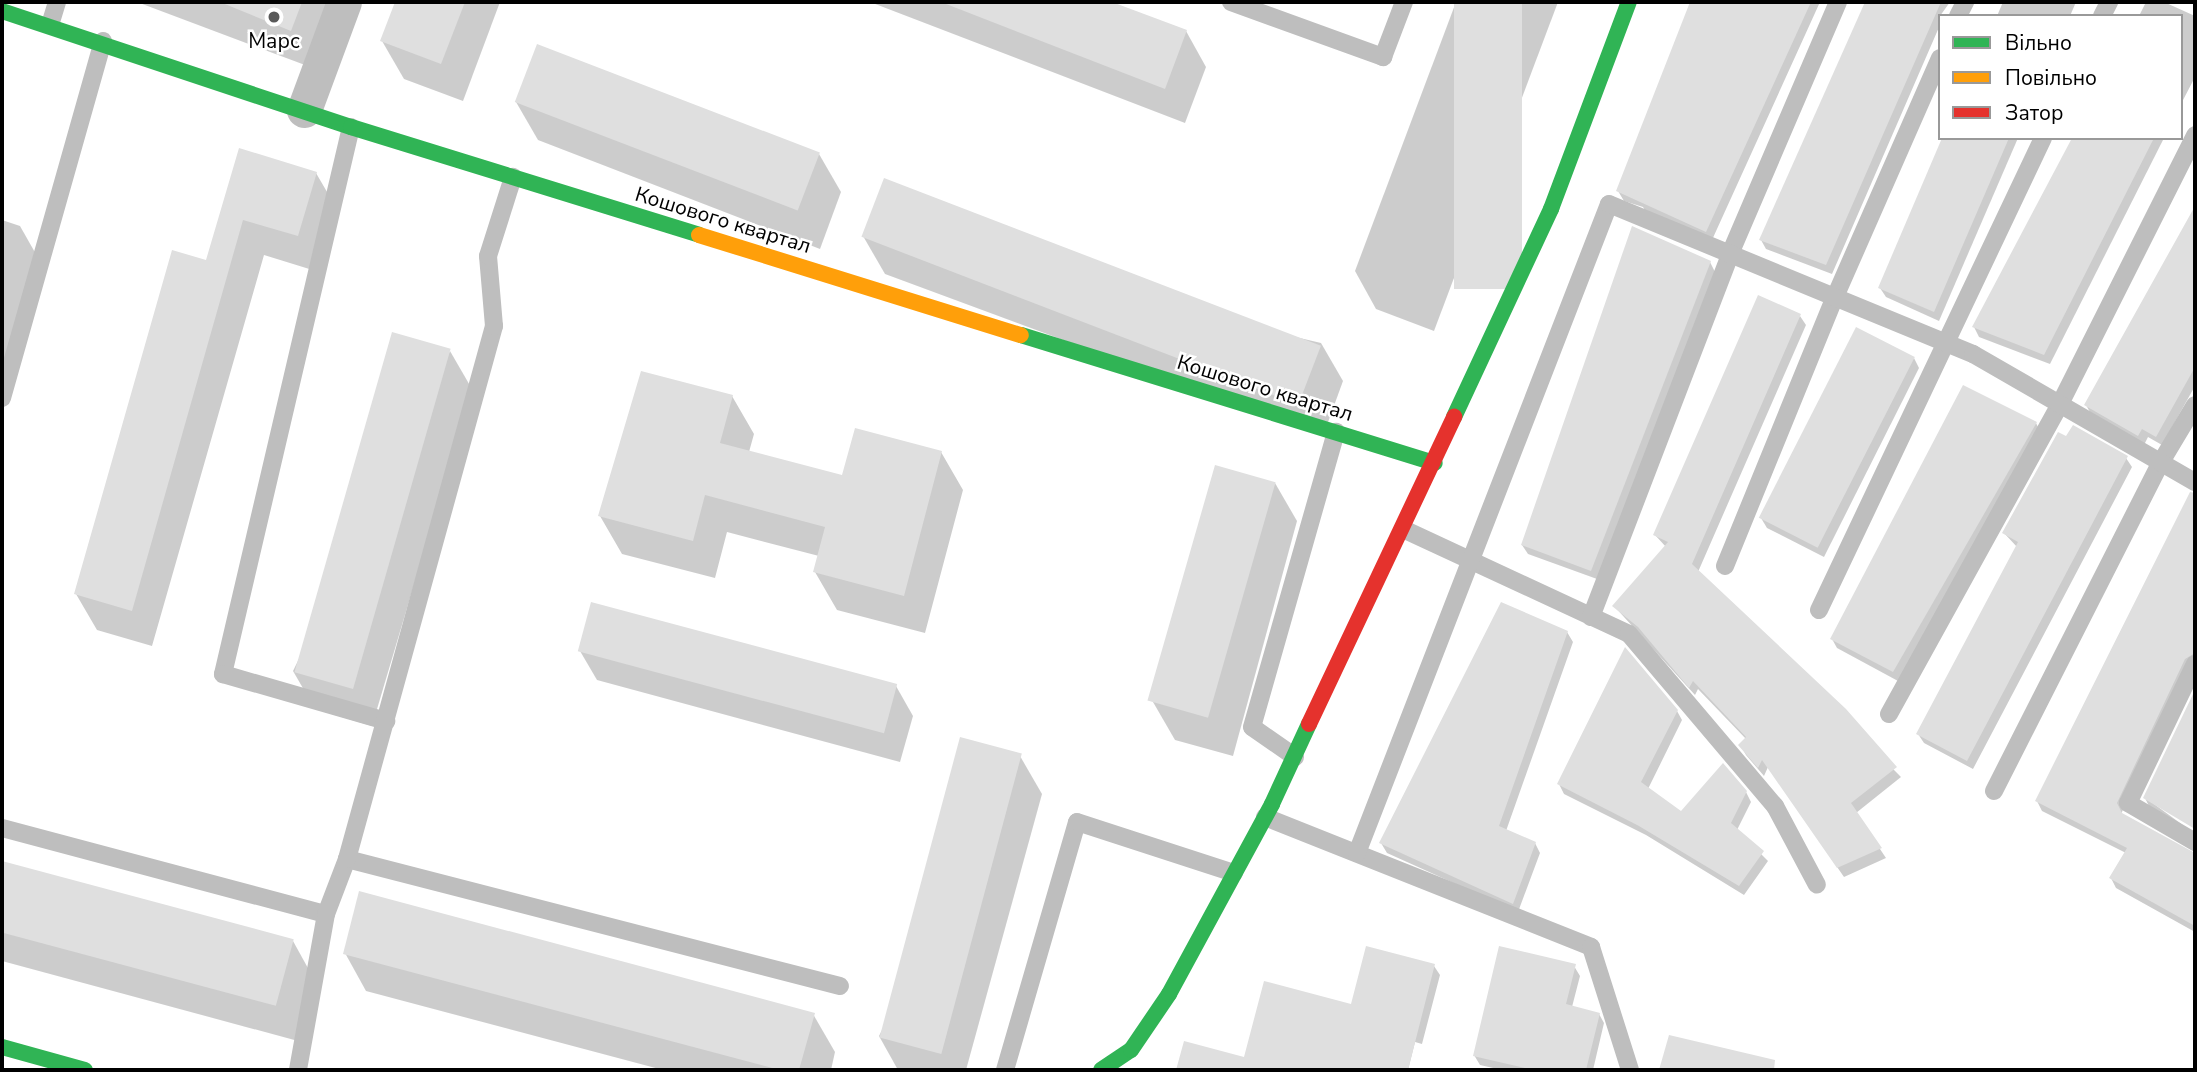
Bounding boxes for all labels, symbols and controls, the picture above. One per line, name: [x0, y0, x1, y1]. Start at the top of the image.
marker: Марс: [266, 9, 282, 25]
legend: [1938, 14, 2183, 140]
place label: Марс: [248, 28, 300, 54]
text: Вільно: [2005, 29, 2072, 57]
text: Повільно: [2005, 64, 2097, 92]
text: Затор: [2005, 99, 2063, 127]
street label: Кошового квартал: [632, 181, 814, 259]
street label: Кошового квартал: [1174, 349, 1356, 427]

